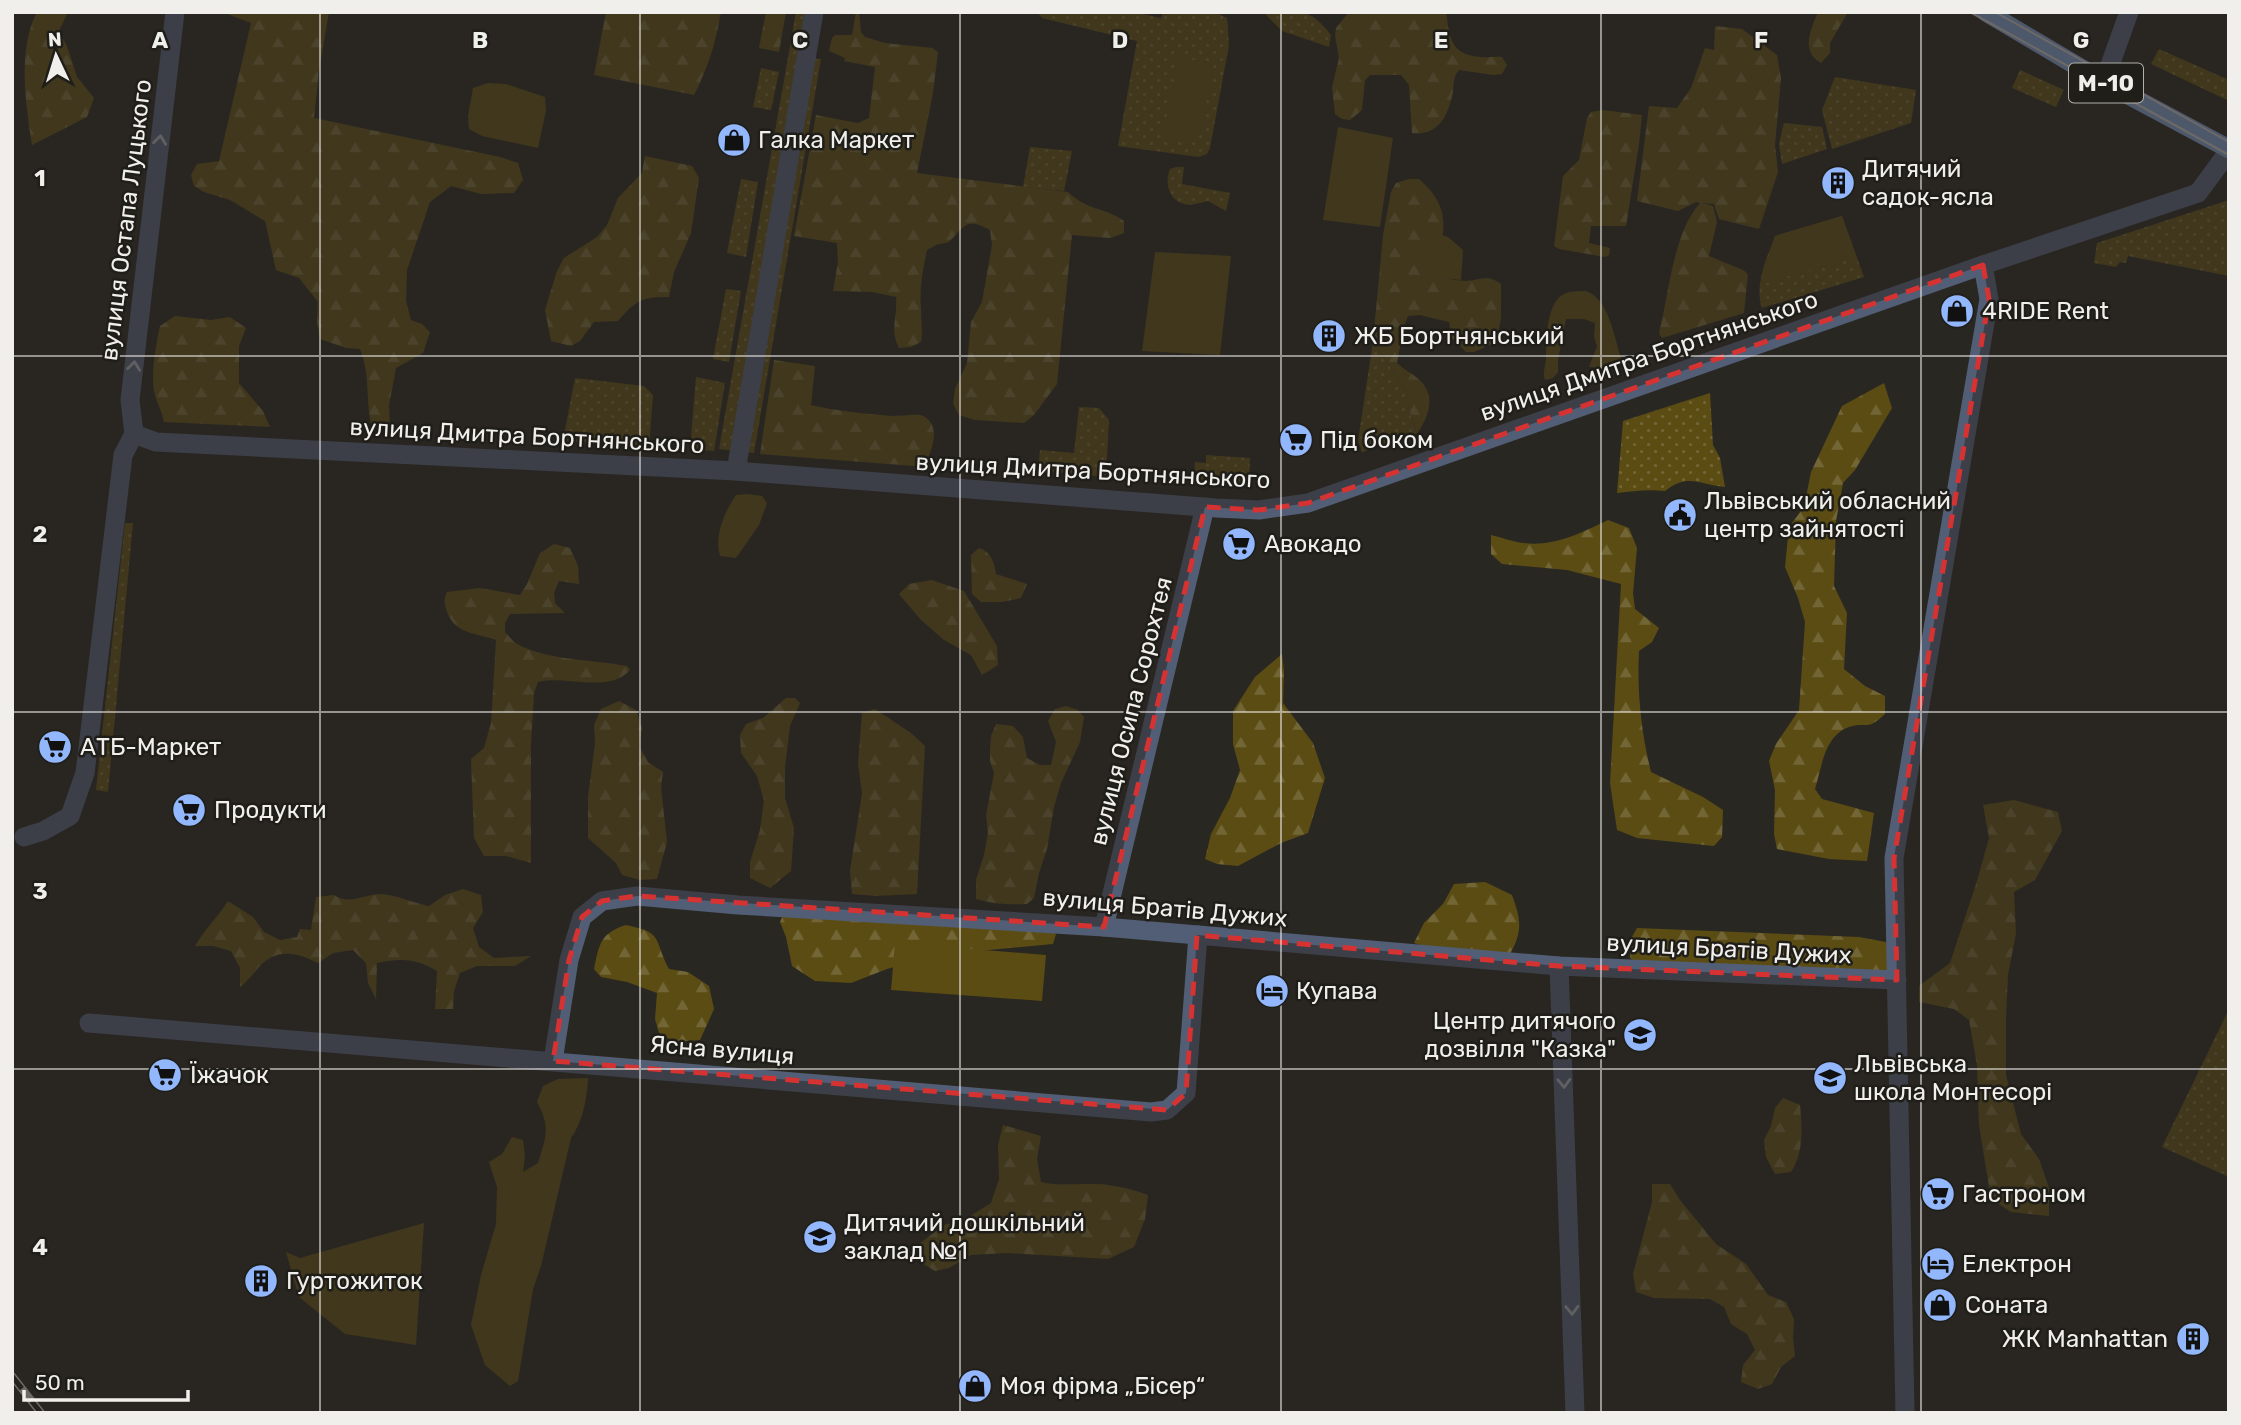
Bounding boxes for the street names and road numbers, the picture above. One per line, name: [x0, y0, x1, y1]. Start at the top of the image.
road number: М-10: [2069, 64, 2143, 102]
street label: вулиця Остапа Луцького: [95, 78, 157, 362]
street label: вулиця Дмитра Бортнянського: [1477, 285, 1821, 427]
street label: вулиця Дмитра Бортнянського: [349, 413, 705, 459]
street label: вулиця Дмитра Бортнянського: [915, 448, 1271, 494]
street label: вулиця Осипа Сорохтея: [1084, 574, 1178, 848]
street label: вулиця Братів Дужих: [1042, 883, 1289, 933]
street label: вулиця Братів Дужих: [1606, 929, 1852, 969]
street label: Ясна вулиця: [648, 1030, 796, 1070]

